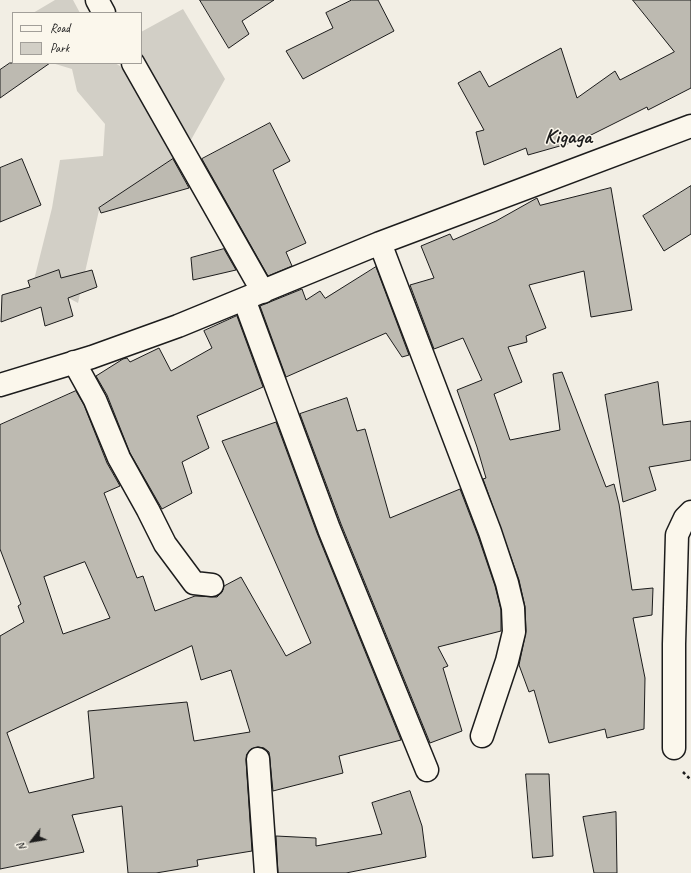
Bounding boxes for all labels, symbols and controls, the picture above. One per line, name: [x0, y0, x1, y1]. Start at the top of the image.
legend: [12, 12, 142, 64]
text: Road: [50, 20, 70, 36]
text: Park: [50, 40, 69, 56]
district label: Kigaga: [544, 124, 592, 150]
north arrow: [12, 821, 52, 861]
text: N: [14, 841, 29, 854]

